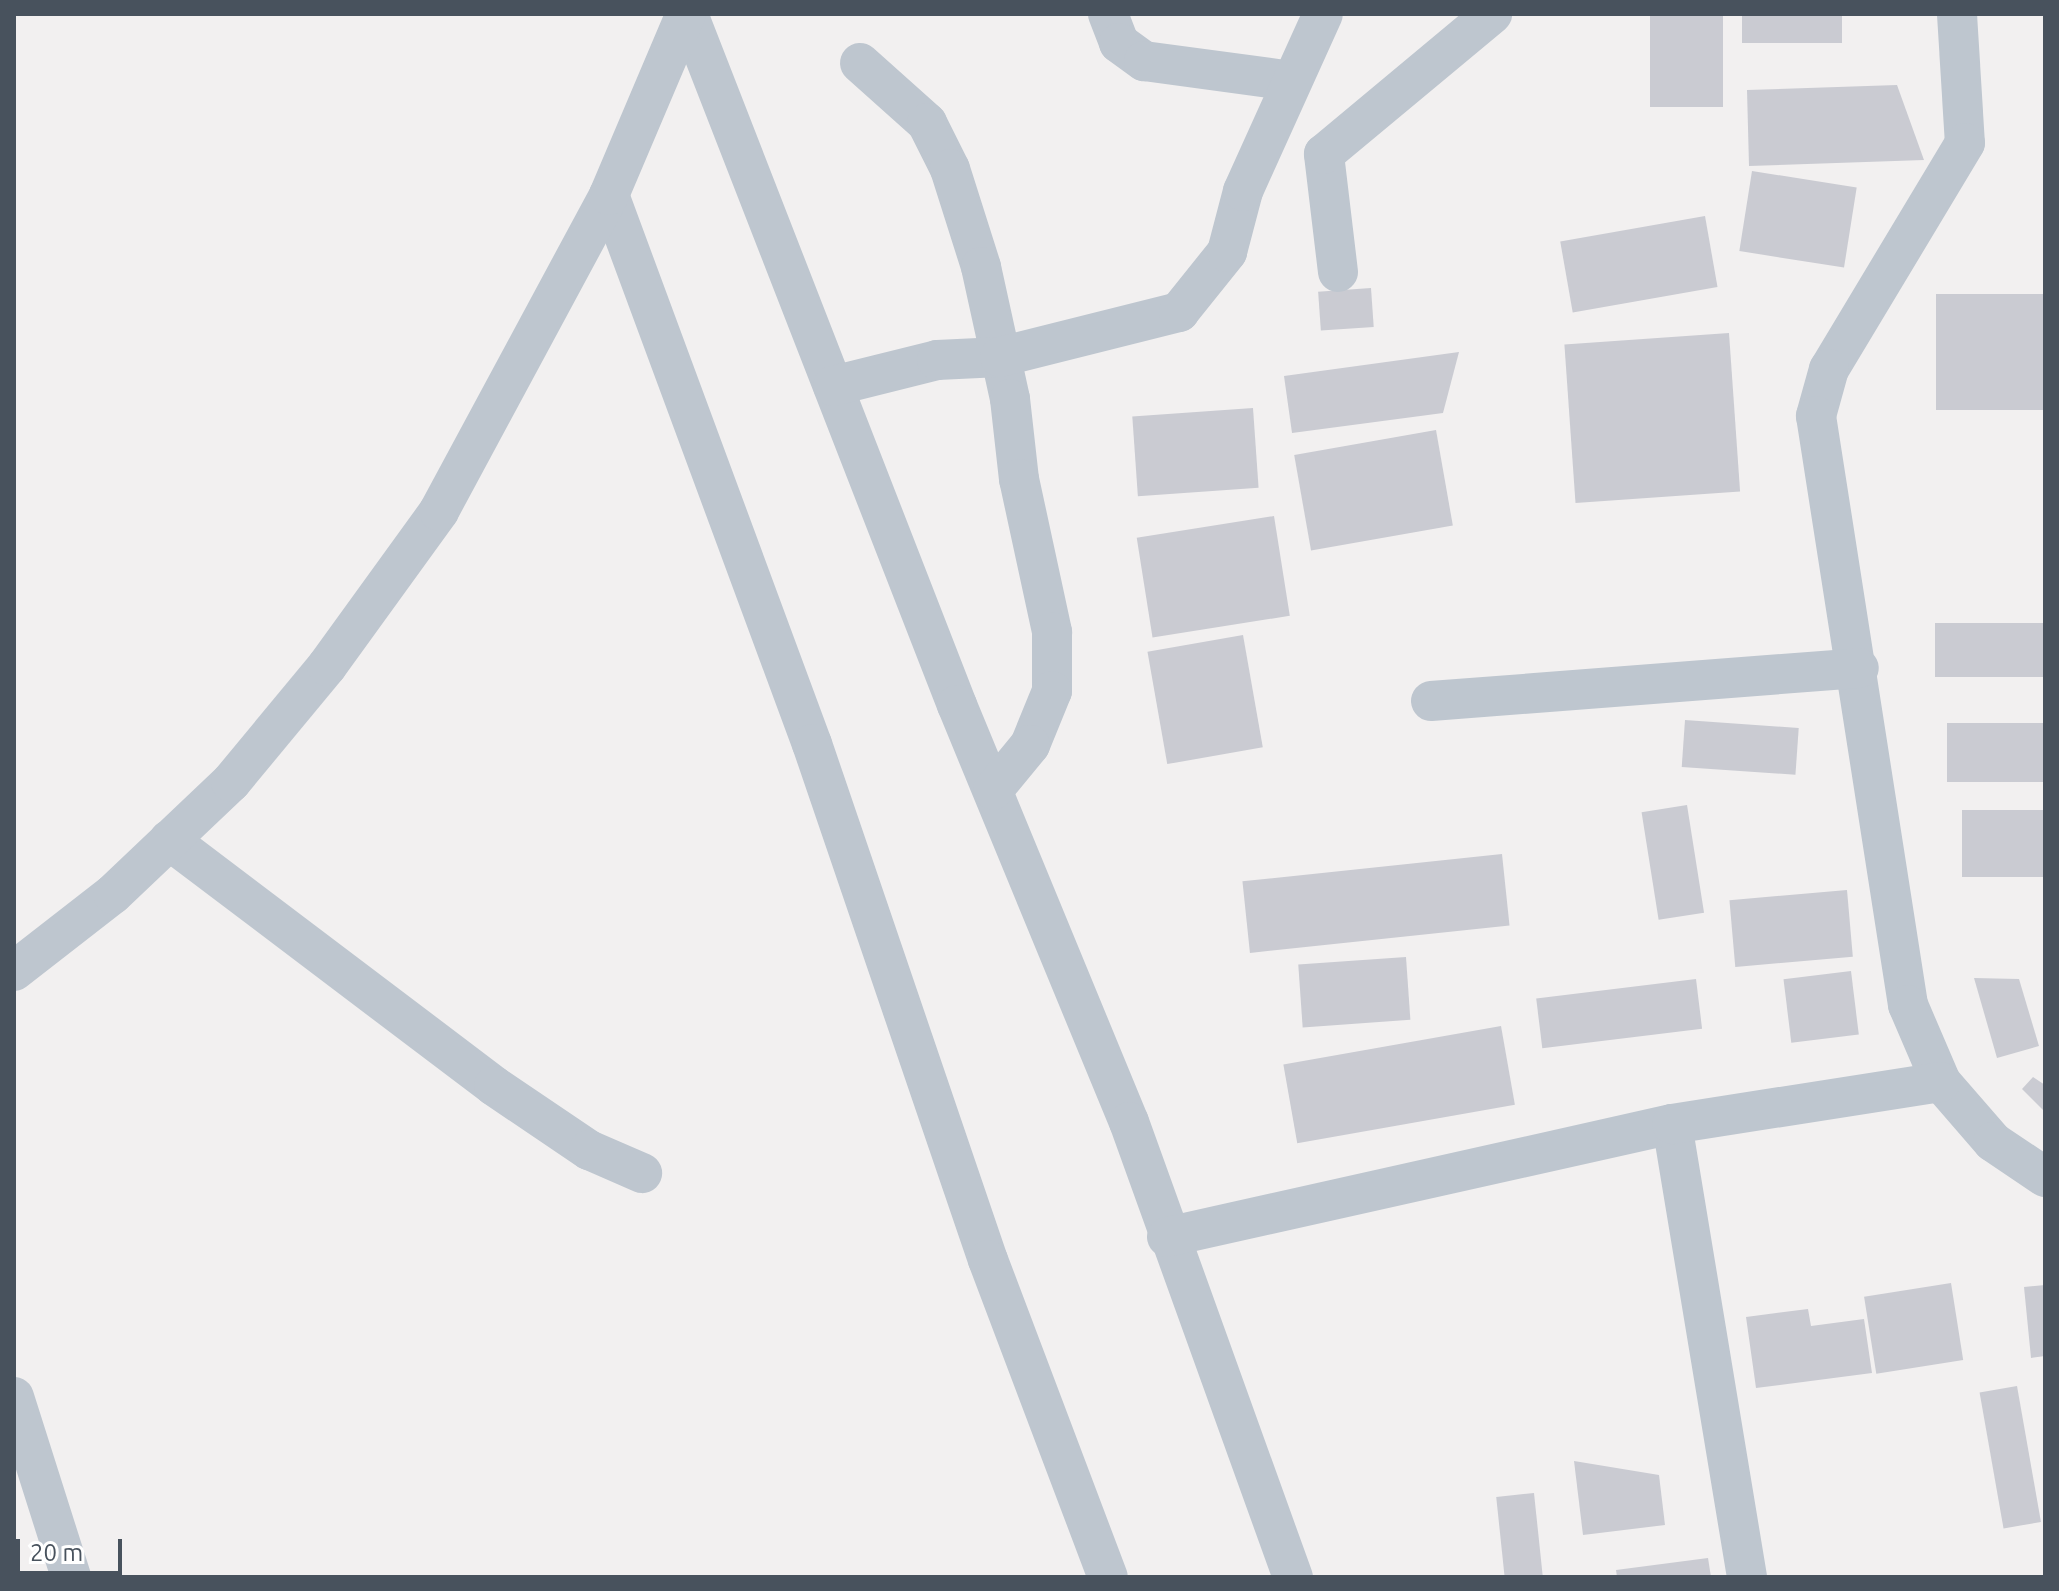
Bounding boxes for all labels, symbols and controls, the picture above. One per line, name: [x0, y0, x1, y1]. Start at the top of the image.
scale bar: [20, 1523, 126, 1573]
text: 20 m: [30, 1539, 83, 1566]

